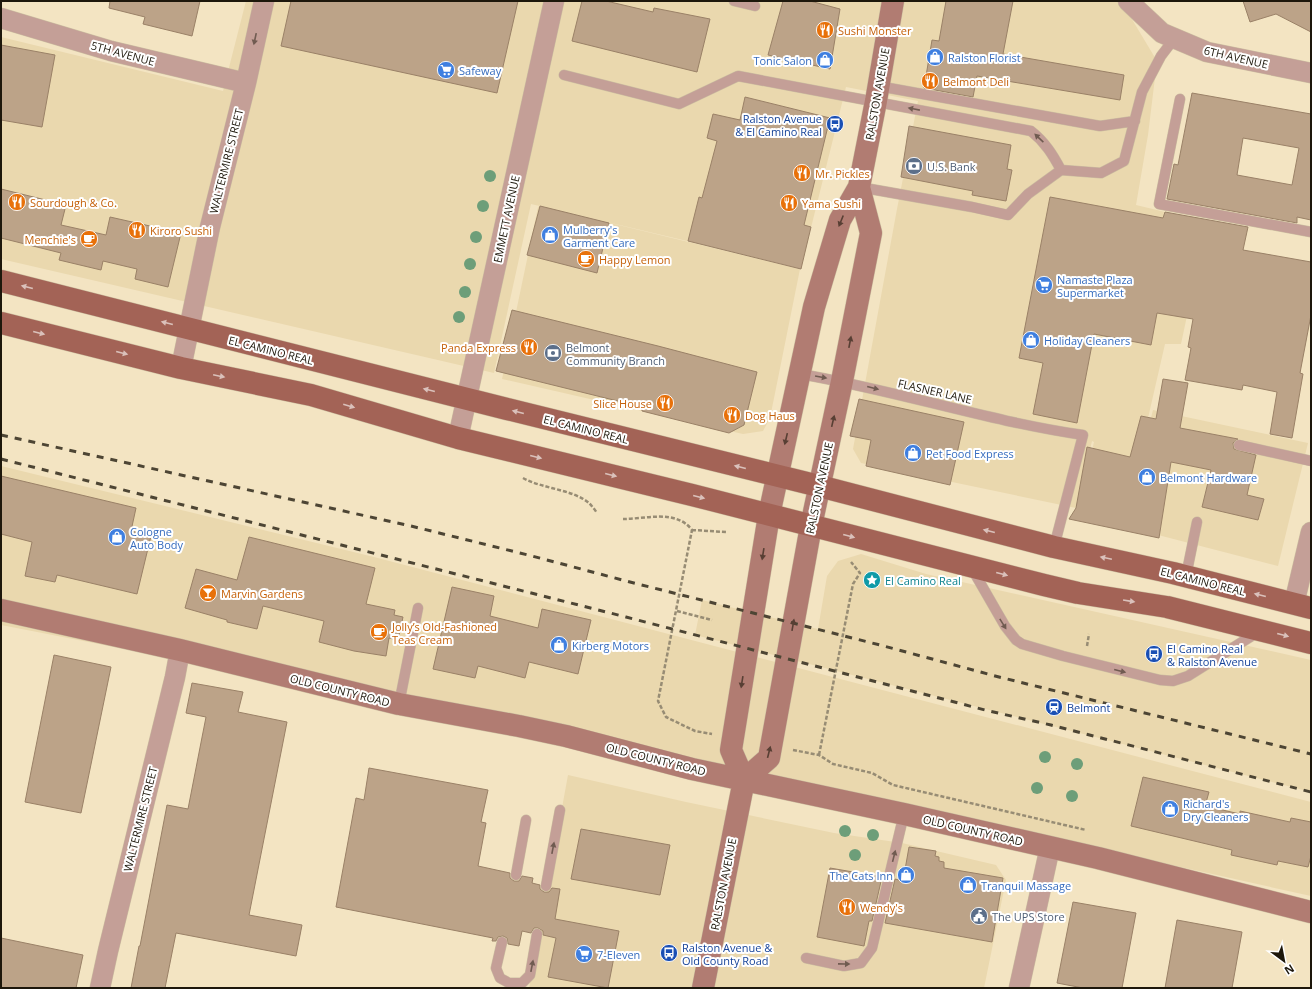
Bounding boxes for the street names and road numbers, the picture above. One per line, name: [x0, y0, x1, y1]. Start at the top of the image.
street label: 5TH AVENUE: [89, 37, 157, 69]
street label: 6TH AVENUE: [1202, 42, 1270, 72]
street label: RALSTON AVENUE: [862, 47, 892, 141]
street label: WALTERMIRE STREET: [206, 107, 246, 215]
street label: EMMETT AVENUE: [489, 174, 523, 264]
street label: EL CAMINO REAL: [227, 332, 315, 368]
street label: FLASNER LANE: [897, 375, 973, 407]
street label: EL CAMINO REAL: [542, 411, 630, 447]
street label: RALSTON AVENUE: [802, 441, 836, 535]
street label: EL CAMINO REAL: [1159, 563, 1247, 599]
street label: OLD COUNTY ROAD: [289, 670, 391, 710]
street label: OLD COUNTY ROAD: [605, 739, 707, 779]
street label: WALTERMIRE STREET: [120, 765, 160, 873]
street label: OLD COUNTY ROAD: [921, 811, 1025, 849]
street label: RALSTON AVENUE: [707, 837, 739, 931]

